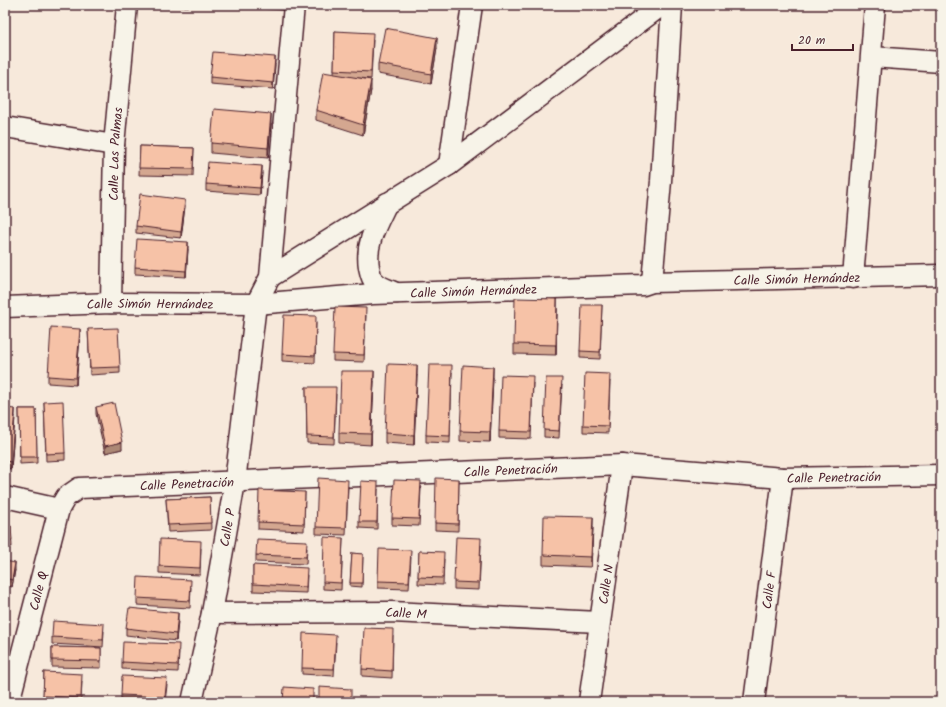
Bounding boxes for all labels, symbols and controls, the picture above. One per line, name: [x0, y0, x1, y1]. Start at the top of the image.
scale bar: [792, 26, 853, 52]
text: 20 m: [798, 31, 826, 50]
street label: Calle Las Palmas: [104, 106, 129, 201]
street label: Calle Simón Hernández: [733, 268, 861, 292]
street label: Calle Simón Hernández: [410, 280, 537, 305]
street label: Calle Simón Hernández: [86, 294, 214, 316]
street label: Calle Penetración: [463, 459, 558, 484]
street label: Calle Penetración: [787, 467, 881, 490]
street label: Calle Penetración: [139, 472, 234, 497]
street label: Calle P: [215, 506, 242, 549]
street label: Calle N: [594, 563, 620, 606]
street label: Calle Q: [24, 569, 54, 613]
street label: Calle F: [757, 569, 783, 610]
street label: Calle M: [385, 603, 428, 626]

